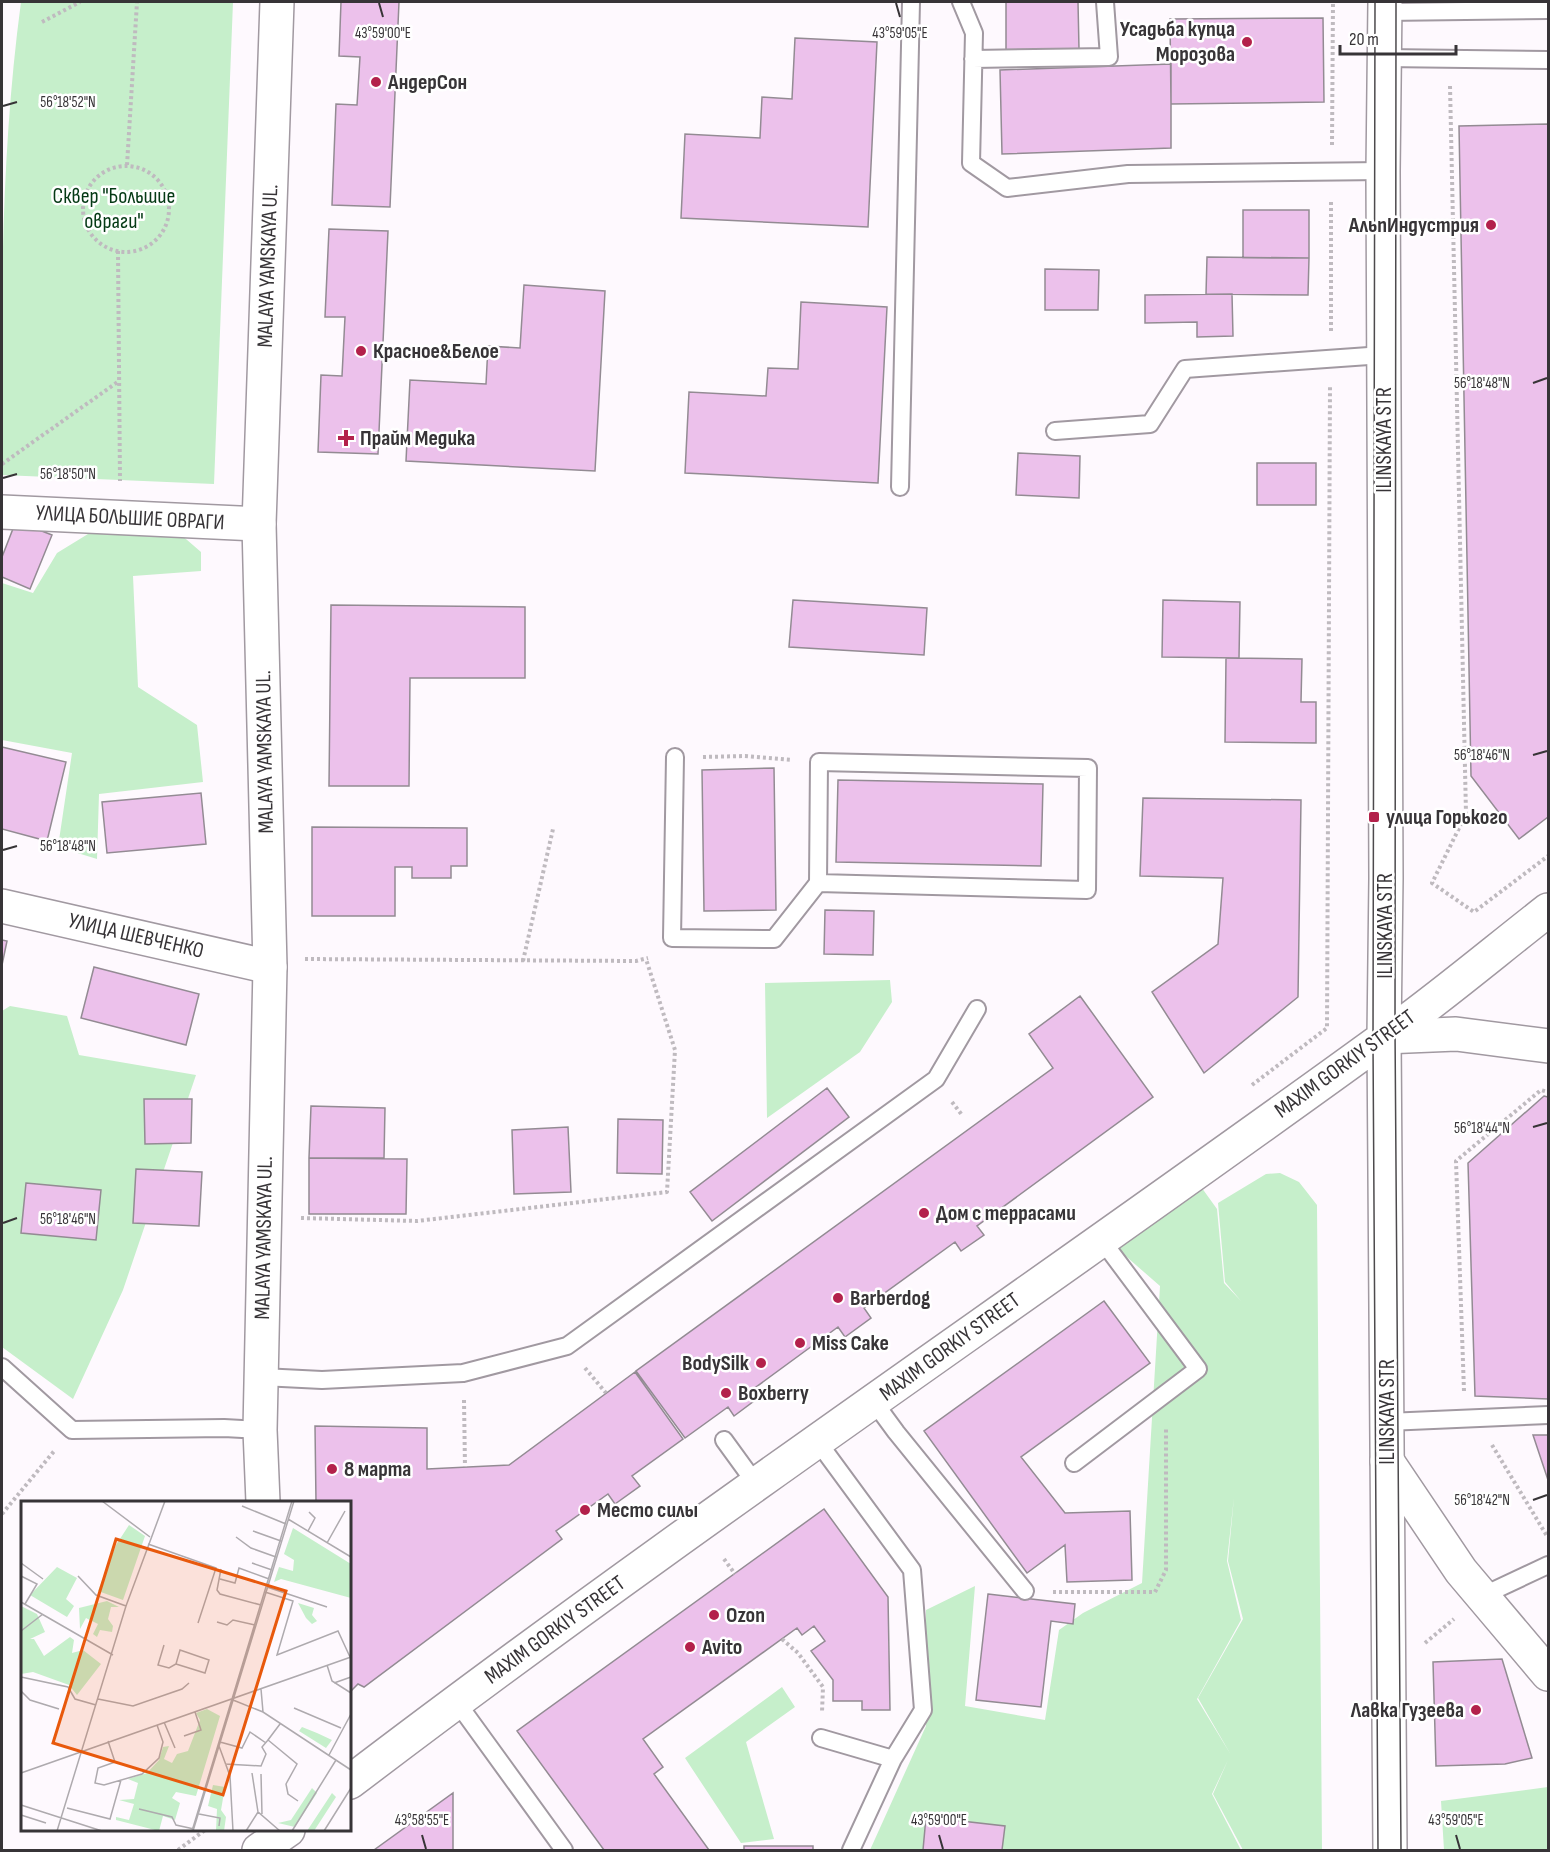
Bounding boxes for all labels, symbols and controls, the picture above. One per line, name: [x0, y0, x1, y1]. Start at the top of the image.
place label: Усадьба купца Морозова: [1120, 16, 1235, 68]
scale bar: [1340, 18, 1456, 56]
text: 43°59'00"E: [355, 24, 411, 43]
text: 43°59'05"E: [872, 24, 928, 43]
text: 20 m: [1349, 29, 1379, 50]
marker: Усадьба купца Морозова: [1240, 35, 1254, 49]
place label: АндерСон: [387, 69, 467, 96]
marker: АндерСон: [369, 75, 383, 89]
text: 56°18'52"N: [40, 93, 96, 112]
park label: Сквер "Большие овраги": [53, 183, 175, 235]
street label: MALAYA YAMSKAYA UL.: [252, 184, 284, 348]
place label: АльпИндустрия: [1348, 212, 1479, 239]
marker: АльпИндустрия: [1484, 218, 1498, 232]
place label: Красное&Белое: [373, 338, 499, 365]
marker: Красное&Белое: [354, 344, 368, 358]
text: 56°18'48"N: [1454, 374, 1510, 393]
street label: ILINSKAYA STR: [1371, 387, 1398, 493]
place label: Прайм Медика: [360, 425, 475, 452]
marker: Прайм Медика: [337, 429, 355, 447]
text: 56°18'50"N: [40, 465, 96, 484]
street label: УЛИЦА БОЛЬШИЕ ОВРАГИ: [35, 500, 225, 536]
street label: MALAYA YAMSKAYA UL.: [250, 670, 280, 834]
text: 56°18'46"N: [1454, 746, 1510, 765]
place label: улица Горького: [1386, 804, 1508, 831]
marker: улица Горького: [1367, 810, 1381, 824]
text: 56°18'48"N: [40, 837, 96, 856]
street label: ILINSKAYA STR: [1372, 873, 1399, 979]
street label: УЛИЦА ШЕВЧЕНКО: [66, 907, 206, 965]
street label: MAXIM GORKIY STREET: [1269, 1004, 1421, 1124]
text: 56°18'44"N: [1454, 1119, 1510, 1138]
street label: MALAYA YAMSKAYA UL.: [249, 1156, 279, 1320]
place label: Дом с террасами: [936, 1200, 1076, 1227]
marker: Дом с террасами: [917, 1206, 931, 1220]
text: 56°18'46"N: [40, 1210, 96, 1229]
place label: Barberdog: [850, 1285, 930, 1312]
street label: MAXIM GORKIY STREET: [874, 1287, 1026, 1407]
marker: Barberdog: [831, 1291, 845, 1305]
place label: Miss Cake: [812, 1330, 889, 1357]
marker: Miss Cake: [793, 1336, 807, 1350]
place label: BodySilk: [682, 1350, 750, 1377]
marker: BodySilk: [754, 1356, 768, 1370]
street label: ILINSKAYA STR: [1374, 1359, 1401, 1465]
place label: Boxberry: [738, 1380, 809, 1407]
marker: Boxberry: [719, 1386, 733, 1400]
place label: 8 марта: [344, 1456, 411, 1483]
marker: 8 марта: [325, 1462, 339, 1476]
text: 56°18'42"N: [1454, 1491, 1510, 1510]
place label: Место силы: [597, 1497, 698, 1524]
inset map: [21, 1501, 351, 1831]
marker: Место силы: [578, 1503, 592, 1517]
street label: MAXIM GORKIY STREET: [479, 1570, 631, 1690]
place label: Ozon: [726, 1602, 765, 1629]
marker: Ozon: [707, 1608, 721, 1622]
place label: Avito: [701, 1634, 742, 1661]
marker: Avito: [683, 1640, 697, 1654]
place label: Лавка Гузеева: [1350, 1697, 1464, 1724]
marker: Лавка Гузеева: [1469, 1703, 1483, 1717]
text: 43°58'55"E: [395, 1811, 449, 1830]
text: 43°59'00"E: [911, 1811, 967, 1830]
text: 43°59'05"E: [1428, 1811, 1484, 1830]

